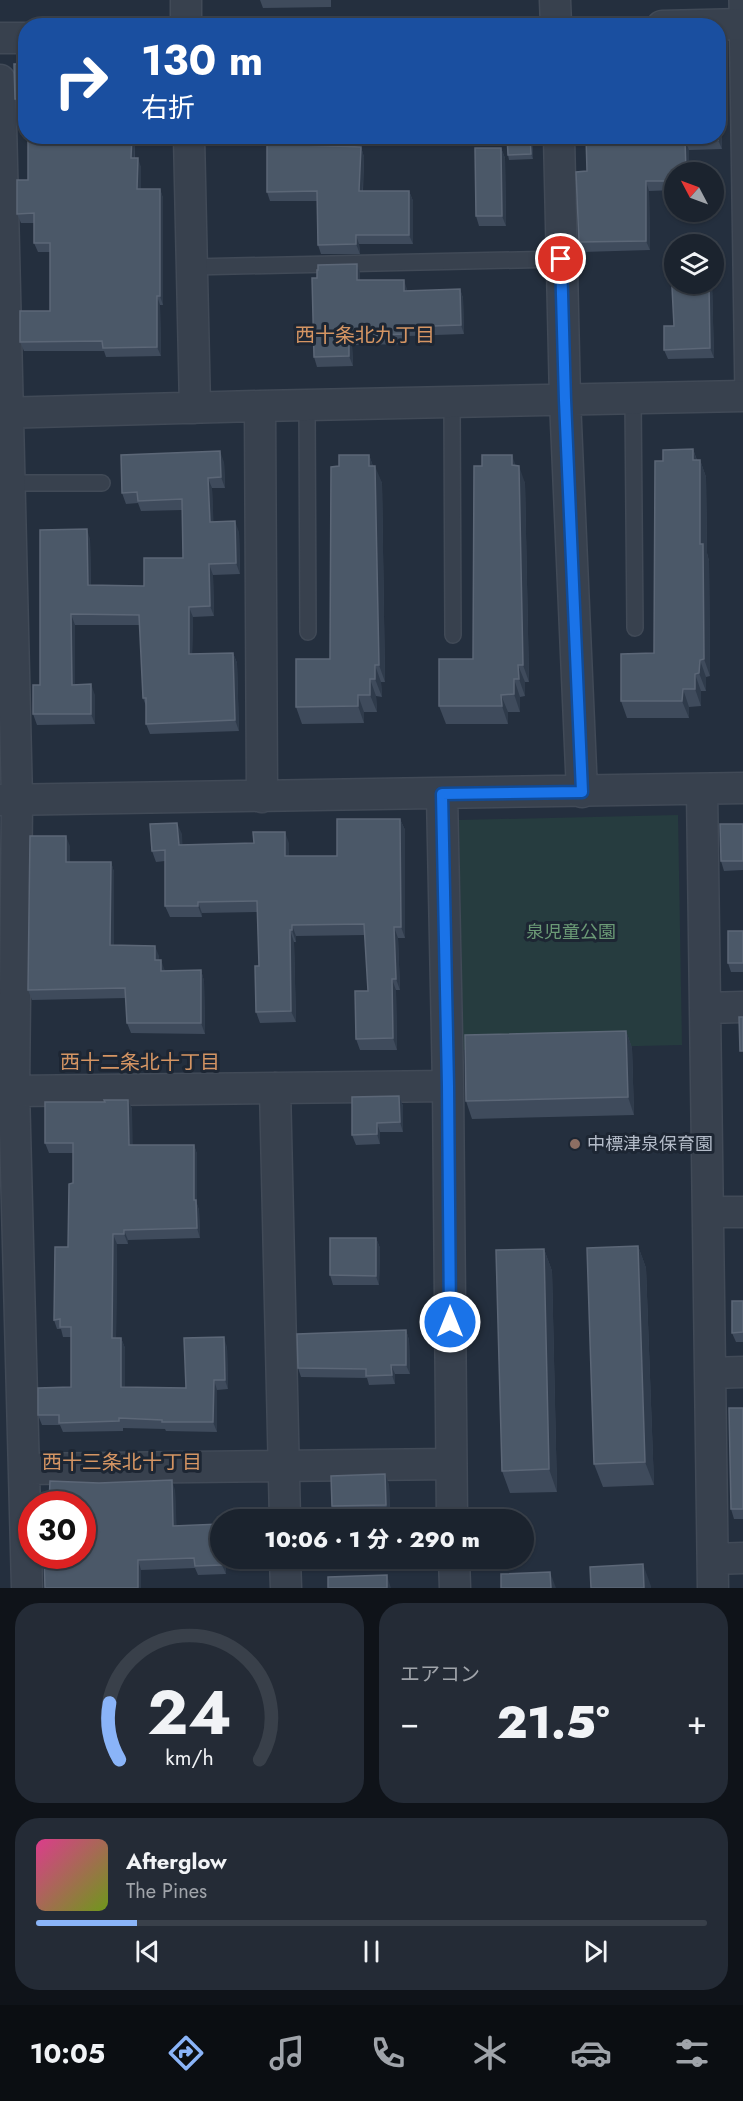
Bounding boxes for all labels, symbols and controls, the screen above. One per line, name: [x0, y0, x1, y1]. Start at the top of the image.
text: 130 m: [141, 30, 263, 91]
icon: right: [42, 42, 120, 120]
text: 右折: [141, 88, 195, 127]
north arrow: [664, 162, 724, 222]
map controls: [664, 162, 724, 294]
pin: [535, 233, 586, 284]
button: layers: [664, 234, 724, 294]
icon: arrive: [544, 242, 577, 275]
district label: 西十条北九丁目: [295, 321, 435, 350]
park label: 泉児童公園: [526, 919, 616, 945]
district label: 西十二条北十丁目: [60, 1048, 220, 1077]
place label: 中標津泉保育園: [587, 1131, 713, 1157]
marker: 中標津泉保育園: [568, 1137, 582, 1151]
position arrow: [418, 1290, 482, 1354]
district label: 西十三条北十丁目: [42, 1448, 202, 1477]
speed limit sign: 30: [18, 1491, 96, 1569]
text: 10:06 · 1 分 · 290 m: [264, 1523, 480, 1555]
text: エアコン: [400, 1660, 480, 1689]
text: 24: [147, 1667, 232, 1757]
text: 21.5°: [497, 1690, 610, 1755]
text: −: [400, 1699, 419, 1746]
text: +: [687, 1699, 707, 1746]
text: km/h: [165, 1742, 214, 1773]
text: Afterglow: [126, 1845, 227, 1877]
text: The Pines: [126, 1877, 207, 1906]
icon: previous: [131, 1935, 164, 1968]
icon: pause: [355, 1935, 388, 1968]
icon: next: [579, 1935, 612, 1968]
icon: directions: [165, 2032, 207, 2074]
icon: music: [266, 2032, 308, 2074]
icon: phone: [367, 2032, 409, 2074]
icon: climate: [469, 2032, 511, 2074]
icon: car: [570, 2032, 612, 2074]
icon: filters: [671, 2032, 713, 2074]
text: 10:05: [30, 2034, 105, 2073]

